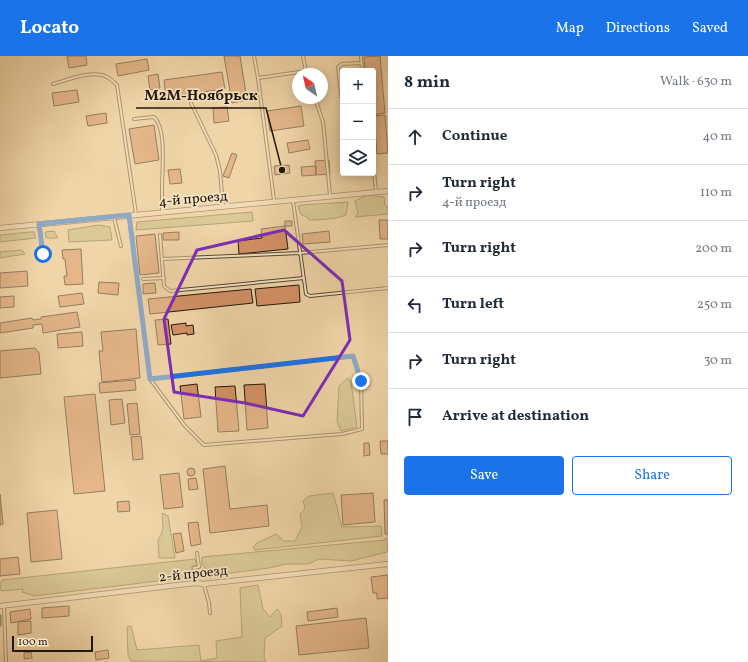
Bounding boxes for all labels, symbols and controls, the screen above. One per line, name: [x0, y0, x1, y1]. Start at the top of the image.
text: Locato: [20, 15, 79, 41]
text: Map: [556, 19, 584, 38]
text: Directions: [606, 19, 670, 38]
text: Saved: [692, 19, 728, 38]
north arrow: [292, 68, 328, 104]
map controls: [340, 68, 376, 176]
button: +: [340, 68, 376, 104]
text: 8 min: [404, 71, 450, 94]
text: Walk · 630 m: [660, 73, 732, 91]
callout: М2М-Ноябрьск: [136, 81, 266, 108]
text: М2М-Ноябрьск: [144, 86, 258, 107]
button: −: [340, 104, 376, 140]
icon: ahead: [404, 126, 426, 148]
text: Continue: [442, 126, 507, 147]
text: 40 m: [703, 128, 732, 146]
button: layers: [340, 140, 376, 176]
text: Turn right: [442, 173, 516, 194]
icon: right: [404, 182, 426, 204]
text: 110 m: [700, 184, 732, 202]
street label: 4-й проезд: [158, 187, 229, 212]
text: 4-й проезд: [442, 194, 506, 212]
icon: right: [404, 238, 426, 260]
text: Turn right: [442, 238, 516, 259]
text: 200 m: [695, 240, 732, 258]
route start: [34, 245, 52, 263]
icon: left: [404, 294, 426, 316]
text: Turn left: [442, 294, 504, 315]
text: 250 m: [697, 296, 732, 314]
icon: right: [404, 350, 426, 372]
text: Turn right: [442, 350, 516, 371]
text: 30 m: [704, 352, 732, 370]
route end: [352, 372, 370, 390]
icon: arrive: [404, 406, 426, 428]
text: Arrive at destination: [442, 406, 589, 427]
button: Save: [404, 456, 564, 495]
button: Share: [572, 456, 732, 495]
street label: 2-й проезд: [158, 561, 229, 588]
scale bar: [12, 634, 93, 653]
text: 100 m: [18, 635, 48, 650]

